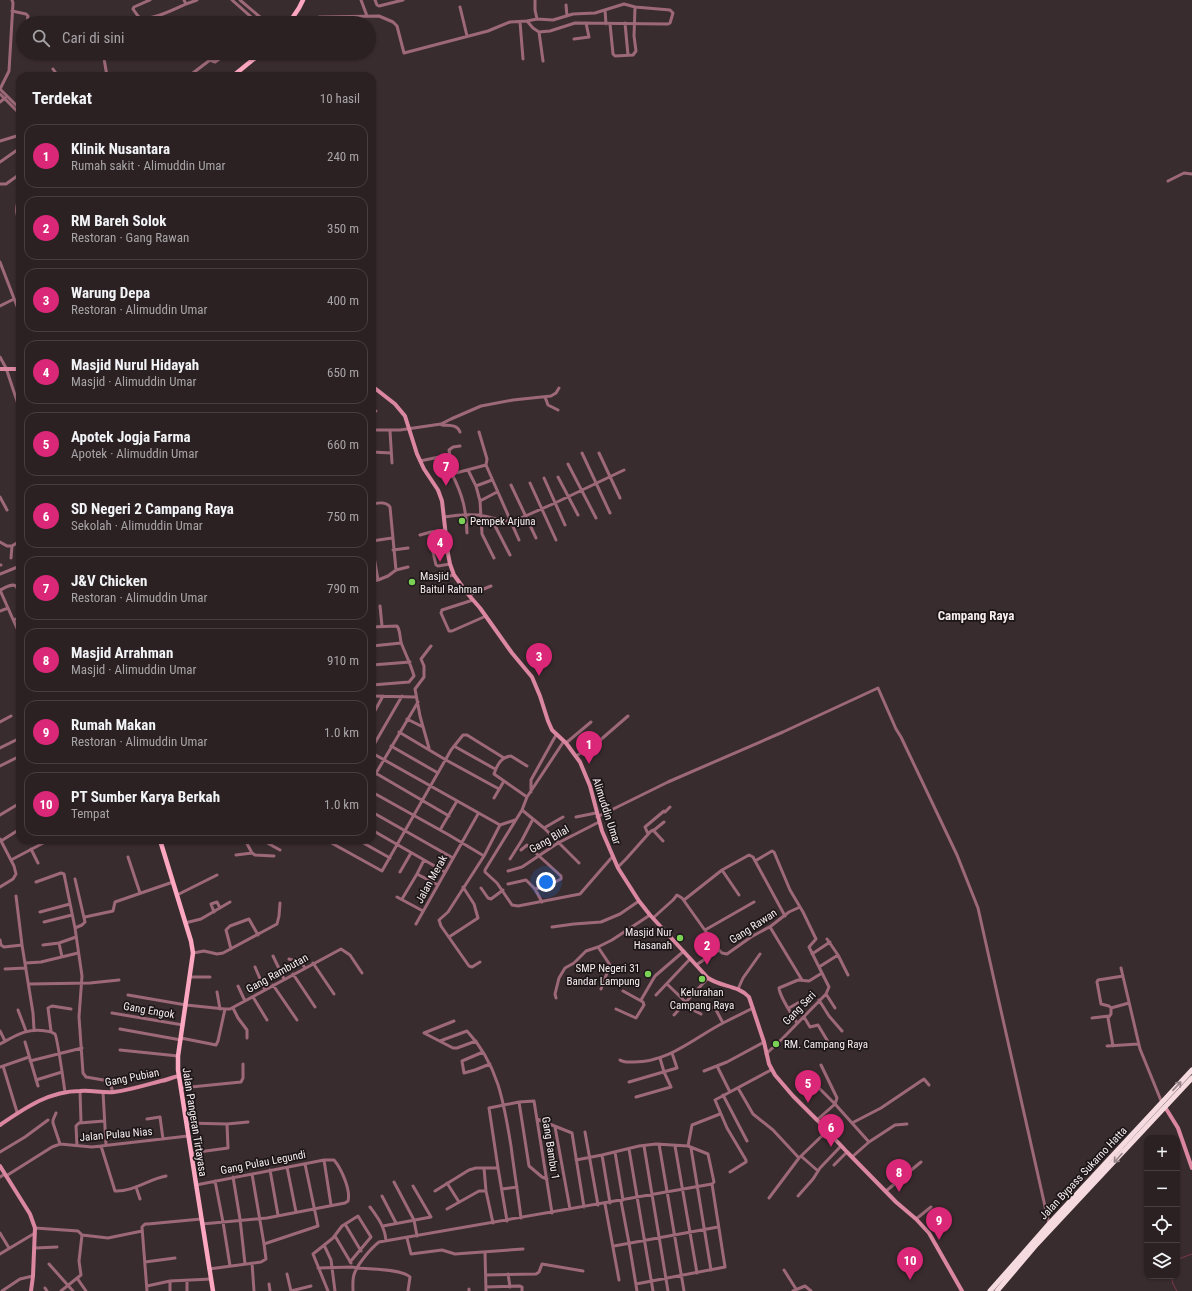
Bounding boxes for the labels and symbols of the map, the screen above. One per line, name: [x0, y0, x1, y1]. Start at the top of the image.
pin: 7: [433, 453, 459, 486]
place label: Pempek Arjuna: [470, 515, 536, 528]
marker: Pempek Arjuna: [457, 516, 467, 526]
pin: 4: [427, 529, 453, 562]
place label: Masjid Baitul Rahman: [420, 570, 483, 596]
marker: Masjid Baitul Rahman: [407, 577, 417, 587]
district label: Campang Raya: [938, 608, 1014, 623]
pin: 3: [526, 643, 552, 676]
pin: 1: [576, 731, 602, 764]
street label: Alimuddin Umar: [590, 776, 624, 847]
street label: Gang Bilal: [527, 823, 572, 856]
street label: Jalan Merak: [413, 853, 450, 906]
your location: [536, 872, 556, 892]
street label: Gang Rawan: [727, 906, 779, 947]
place label: Masjid Nur Hasanah: [625, 926, 673, 952]
pin: 2: [694, 932, 720, 965]
marker: Masjid Nur Hasanah: [675, 933, 685, 943]
street label: Gang Rambutan: [244, 951, 311, 996]
place label: SMP Negeri 31 Bandar Lampung: [567, 962, 640, 988]
marker: SMP Negeri 31 Bandar Lampung: [643, 969, 653, 979]
marker: Kelurahan Campang Raya: [697, 974, 707, 984]
place label: Kelurahan Campang Raya: [670, 986, 734, 1012]
street label: Gang Seri: [780, 989, 819, 1028]
street label: Gang Engok: [122, 1000, 176, 1021]
place label: RM. Campang Raya: [784, 1038, 868, 1051]
marker: RM. Campang Raya: [771, 1039, 781, 1049]
street label: Gang Pubian: [104, 1066, 160, 1089]
street label: Jalan Pangeran Tirtayasa: [179, 1067, 210, 1177]
pin: 5: [795, 1070, 821, 1103]
one-way arrow: [1172, 1081, 1181, 1091]
pin: 6: [818, 1114, 844, 1147]
street label: Gang Bambu 1: [539, 1116, 562, 1180]
street label: Jalan Bypass Sukarno Hatta: [1037, 1124, 1130, 1222]
street label: Jalan Pulau Nias: [79, 1125, 153, 1144]
street label: Gang Pulau Legundi: [219, 1148, 307, 1177]
one-way arrow: [1113, 1153, 1123, 1163]
pin: 8: [886, 1159, 912, 1192]
pin: 9: [926, 1207, 952, 1240]
pin: 10: [897, 1247, 923, 1280]

